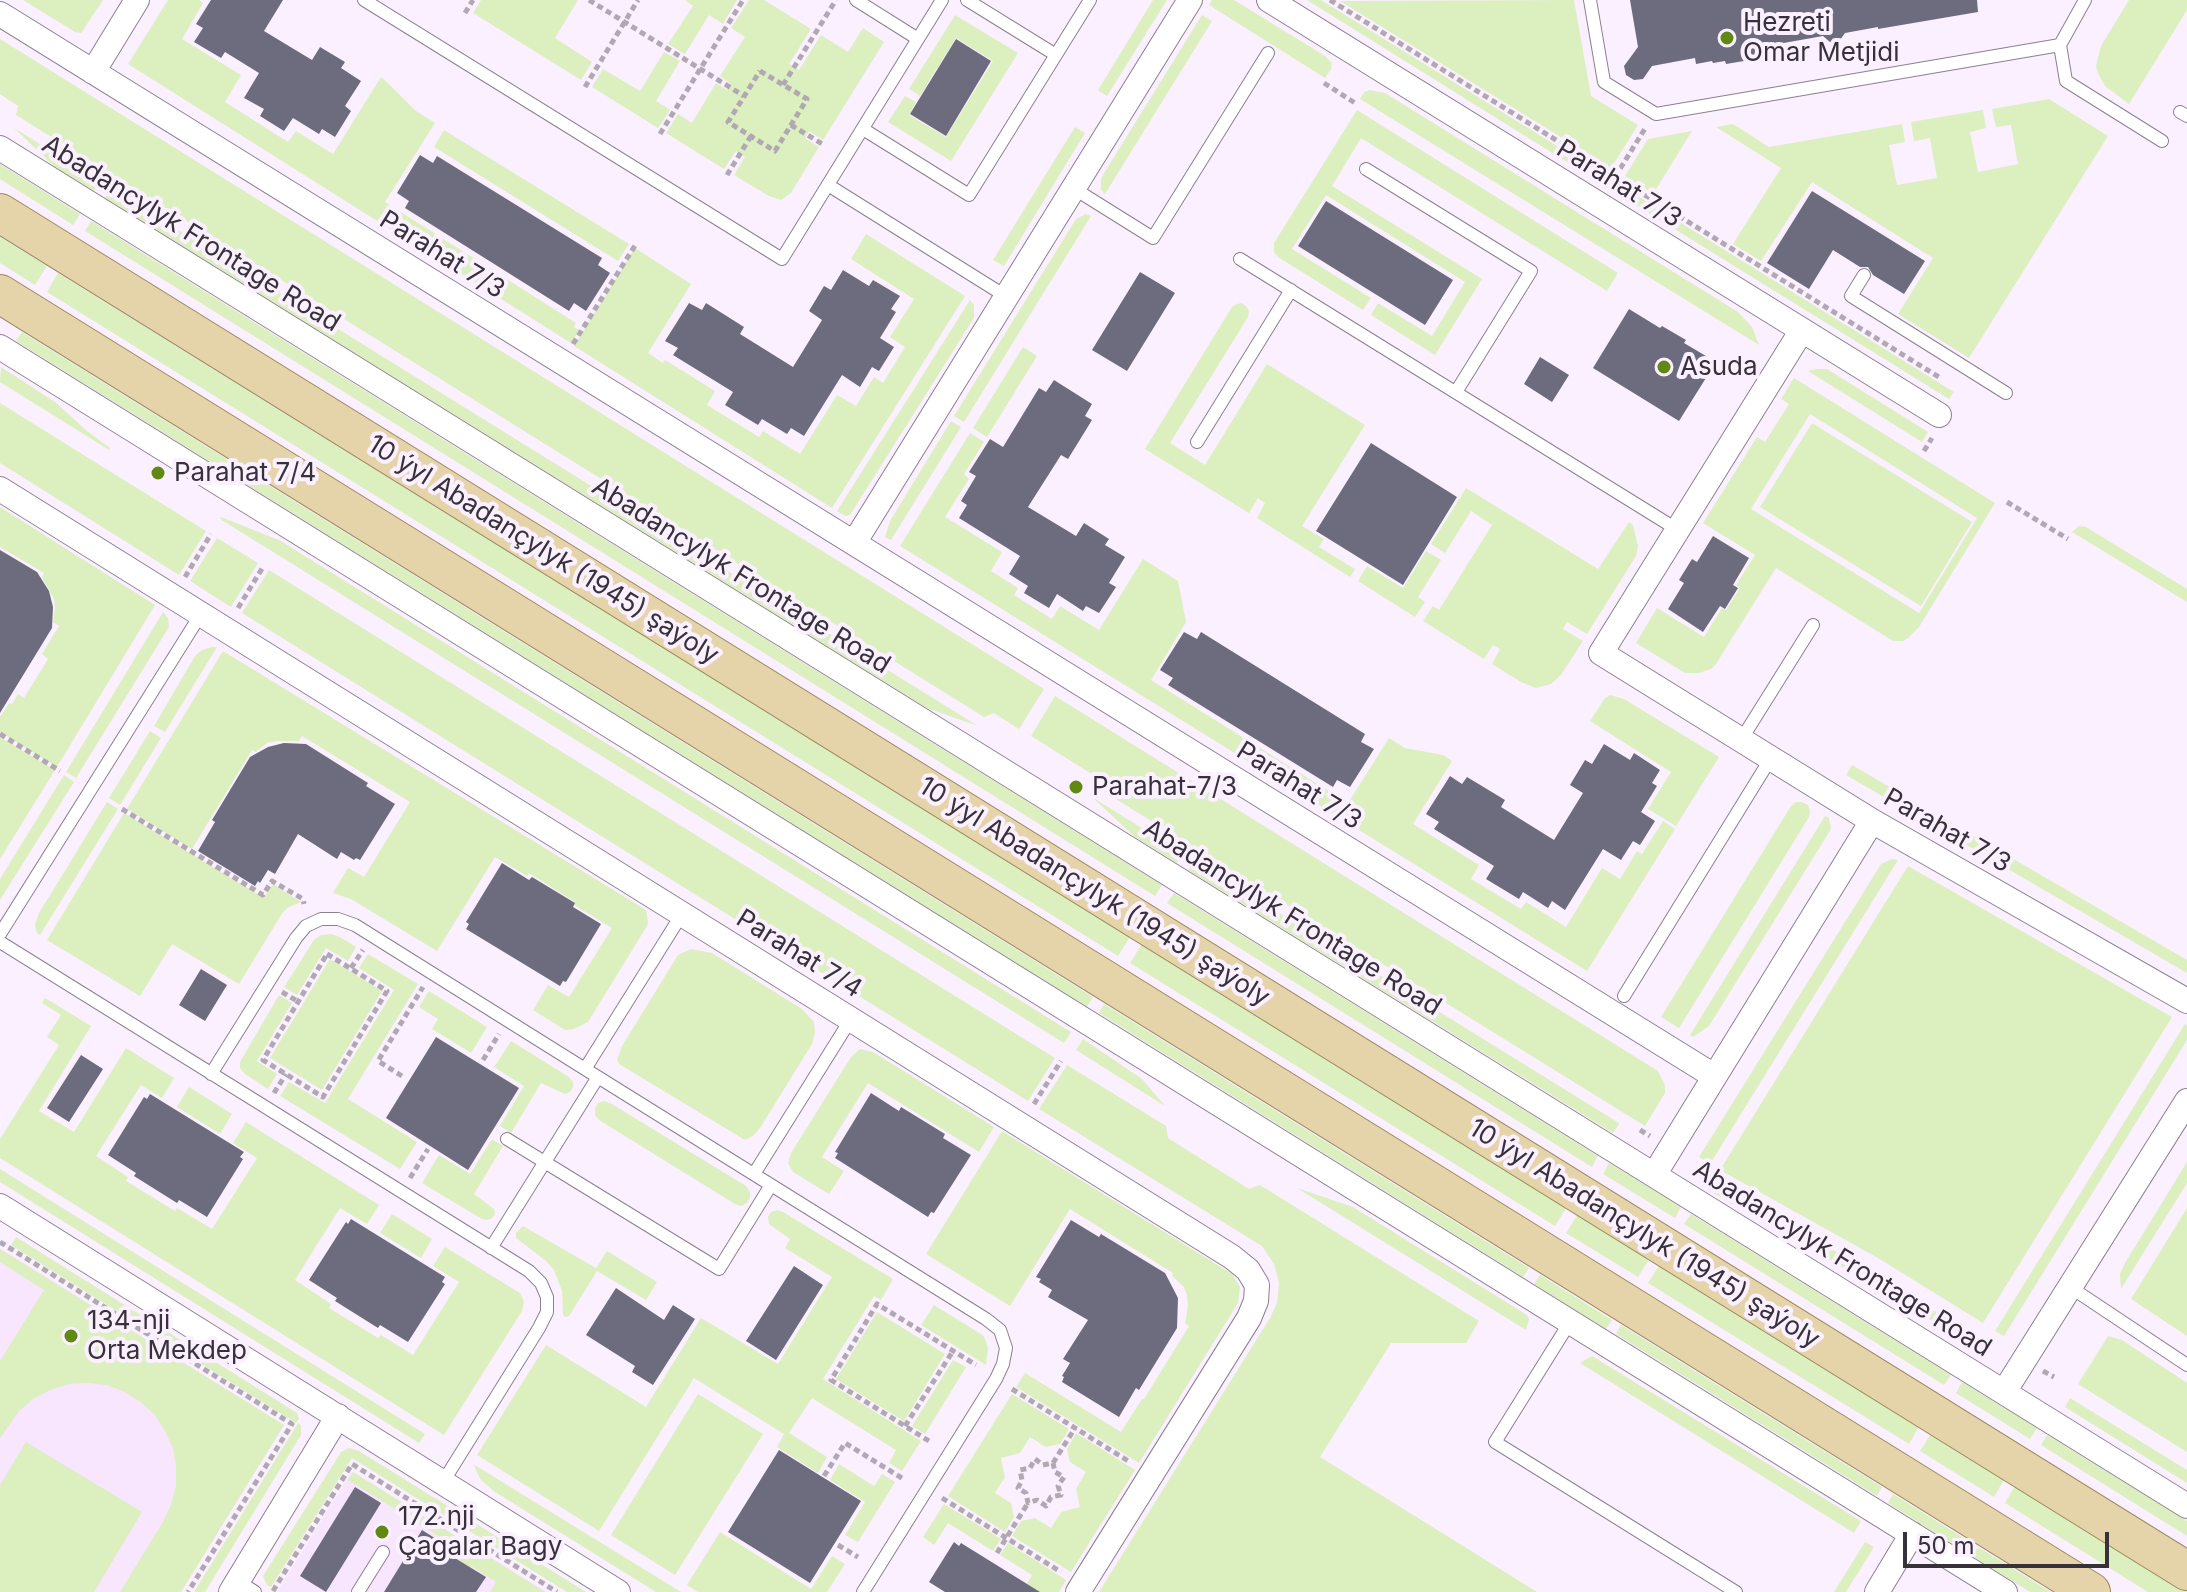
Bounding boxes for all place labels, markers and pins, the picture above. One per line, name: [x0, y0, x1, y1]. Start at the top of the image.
place label: Hezreti Omar Metjidi: [1743, 7, 1900, 68]
marker: Hezreti Omar Metjidi: [1718, 29, 1736, 47]
place label: Asuda: [1680, 351, 1758, 383]
marker: Asuda: [1655, 358, 1673, 376]
place label: Parahat 7/4: [174, 457, 316, 489]
marker: Parahat 7/4: [149, 464, 167, 482]
place label: Parahat-7/3: [1092, 771, 1237, 803]
marker: Parahat-7/3: [1067, 778, 1085, 796]
place label: 134-nji Orta Mekdep: [87, 1305, 247, 1366]
marker: 134-nji Orta Mekdep: [62, 1327, 80, 1345]
place label: 172.nji Çagalar Bagy: [398, 1501, 562, 1562]
marker: 172.nji Çagalar Bagy: [373, 1523, 391, 1541]

